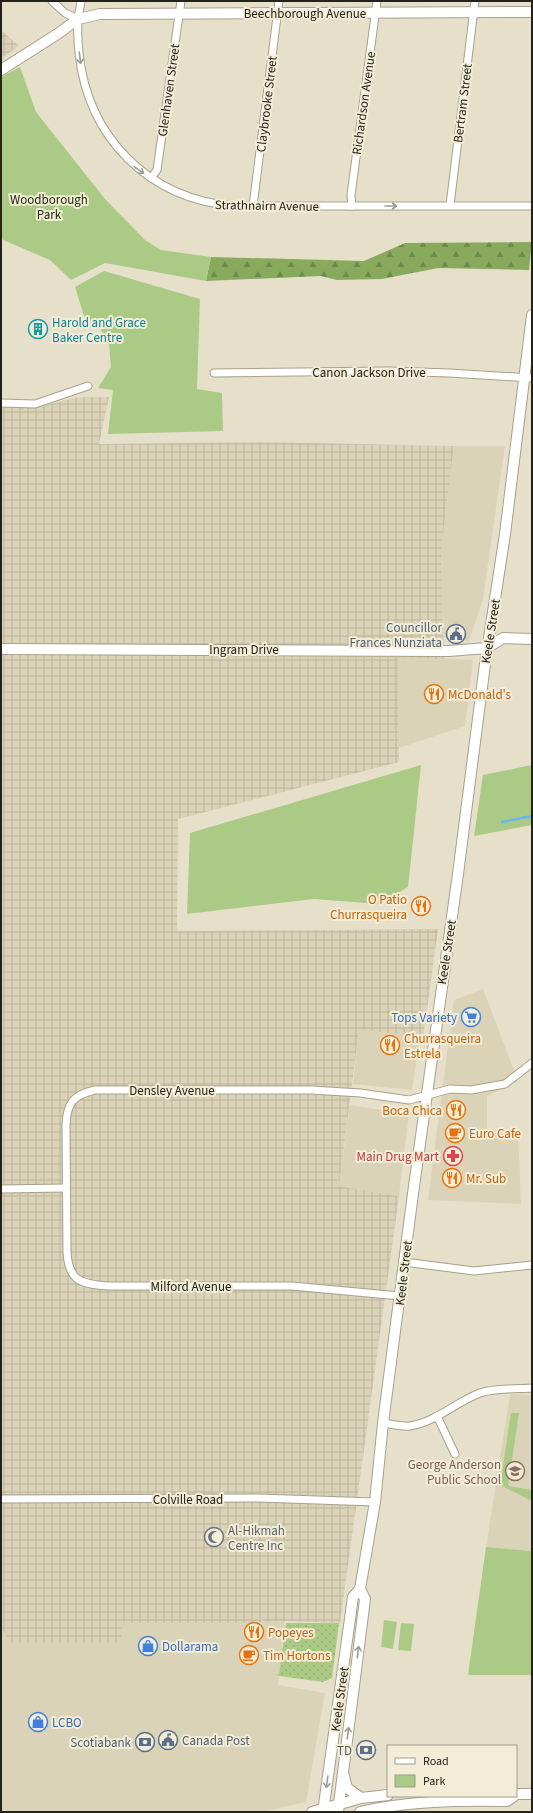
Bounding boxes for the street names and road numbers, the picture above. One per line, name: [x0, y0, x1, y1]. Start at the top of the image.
street label: Beechborough Avenue: [244, 5, 366, 23]
street label: Glenhaven Street: [154, 42, 184, 138]
street label: Richardson Avenue: [348, 50, 380, 156]
street label: Claybrooke Street: [252, 54, 282, 153]
street label: Bertram Street: [449, 62, 477, 144]
street label: Strathnairn Avenue: [215, 196, 319, 216]
street label: Canon Jackson Drive: [312, 364, 426, 382]
street label: Keele Street: [477, 597, 505, 665]
street label: Ingram Drive: [209, 641, 279, 659]
street label: Keele Street: [433, 918, 461, 986]
street label: Densley Avenue: [129, 1082, 215, 1100]
street label: Keele Street: [391, 1239, 417, 1307]
street label: Milford Avenue: [151, 1278, 231, 1296]
street label: Colville Road: [153, 1491, 223, 1509]
street label: Keele Street: [327, 1665, 354, 1733]

